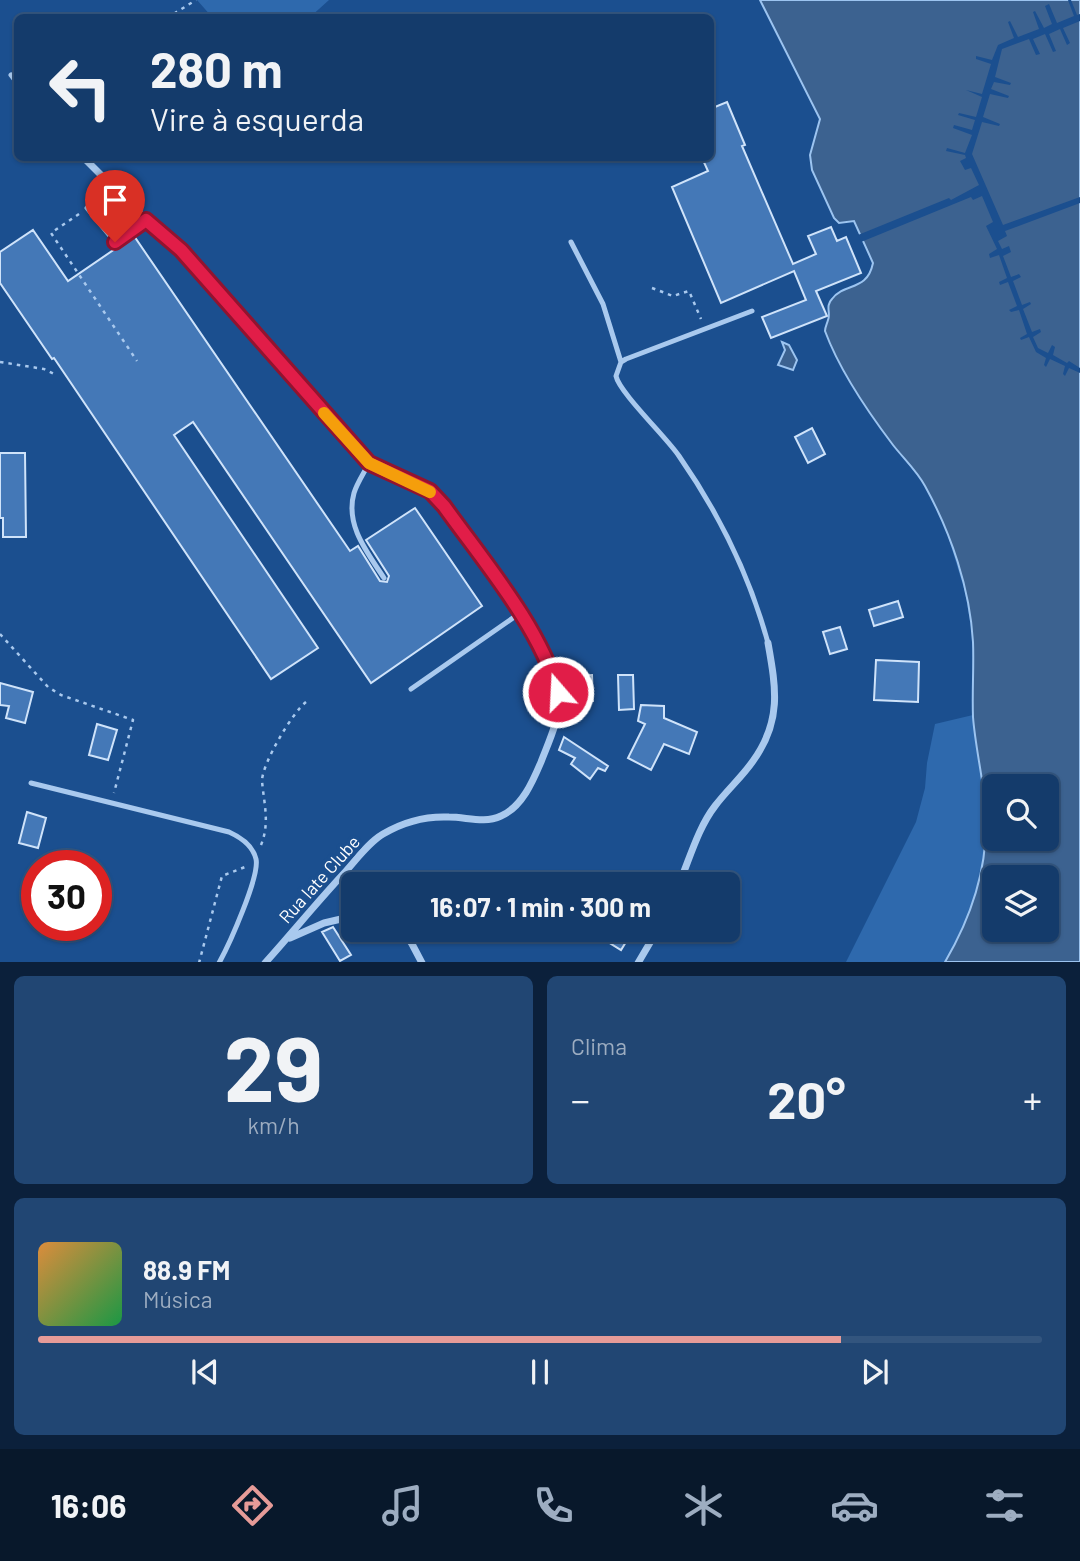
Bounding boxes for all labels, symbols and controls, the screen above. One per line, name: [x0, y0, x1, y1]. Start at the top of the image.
text: 280 m: [150, 39, 283, 98]
icon: left: [35, 42, 126, 133]
text: Vire à esquerda: [150, 99, 364, 137]
pin: [85, 170, 145, 242]
icon: arrive: [96, 181, 134, 219]
position arrow: [521, 655, 595, 729]
map controls: [982, 774, 1059, 942]
button: search: [982, 774, 1059, 851]
street label: Rua Iate Clube: [274, 830, 364, 928]
speed limit sign: 30: [21, 850, 112, 941]
button: layers: [982, 865, 1059, 942]
text: 16:07 · 1 min · 300 m: [430, 891, 651, 922]
text: 29: [224, 1011, 323, 1120]
text: Clima: [571, 1032, 627, 1060]
text: 20°: [767, 1067, 846, 1129]
text: −: [571, 1076, 590, 1122]
text: +: [1023, 1076, 1042, 1122]
text: km/h: [247, 1111, 300, 1139]
text: 88.9 FM: [143, 1254, 230, 1285]
text: Música: [143, 1285, 212, 1313]
icon: previous: [186, 1353, 224, 1391]
icon: pause: [521, 1353, 559, 1391]
icon: next: [856, 1353, 894, 1391]
icon: directions: [228, 1481, 277, 1530]
icon: music: [378, 1481, 427, 1530]
icon: phone: [529, 1481, 578, 1530]
icon: climate: [679, 1481, 728, 1530]
icon: car: [830, 1481, 879, 1530]
icon: filters: [980, 1481, 1029, 1530]
text: 16:06: [51, 1486, 126, 1524]

